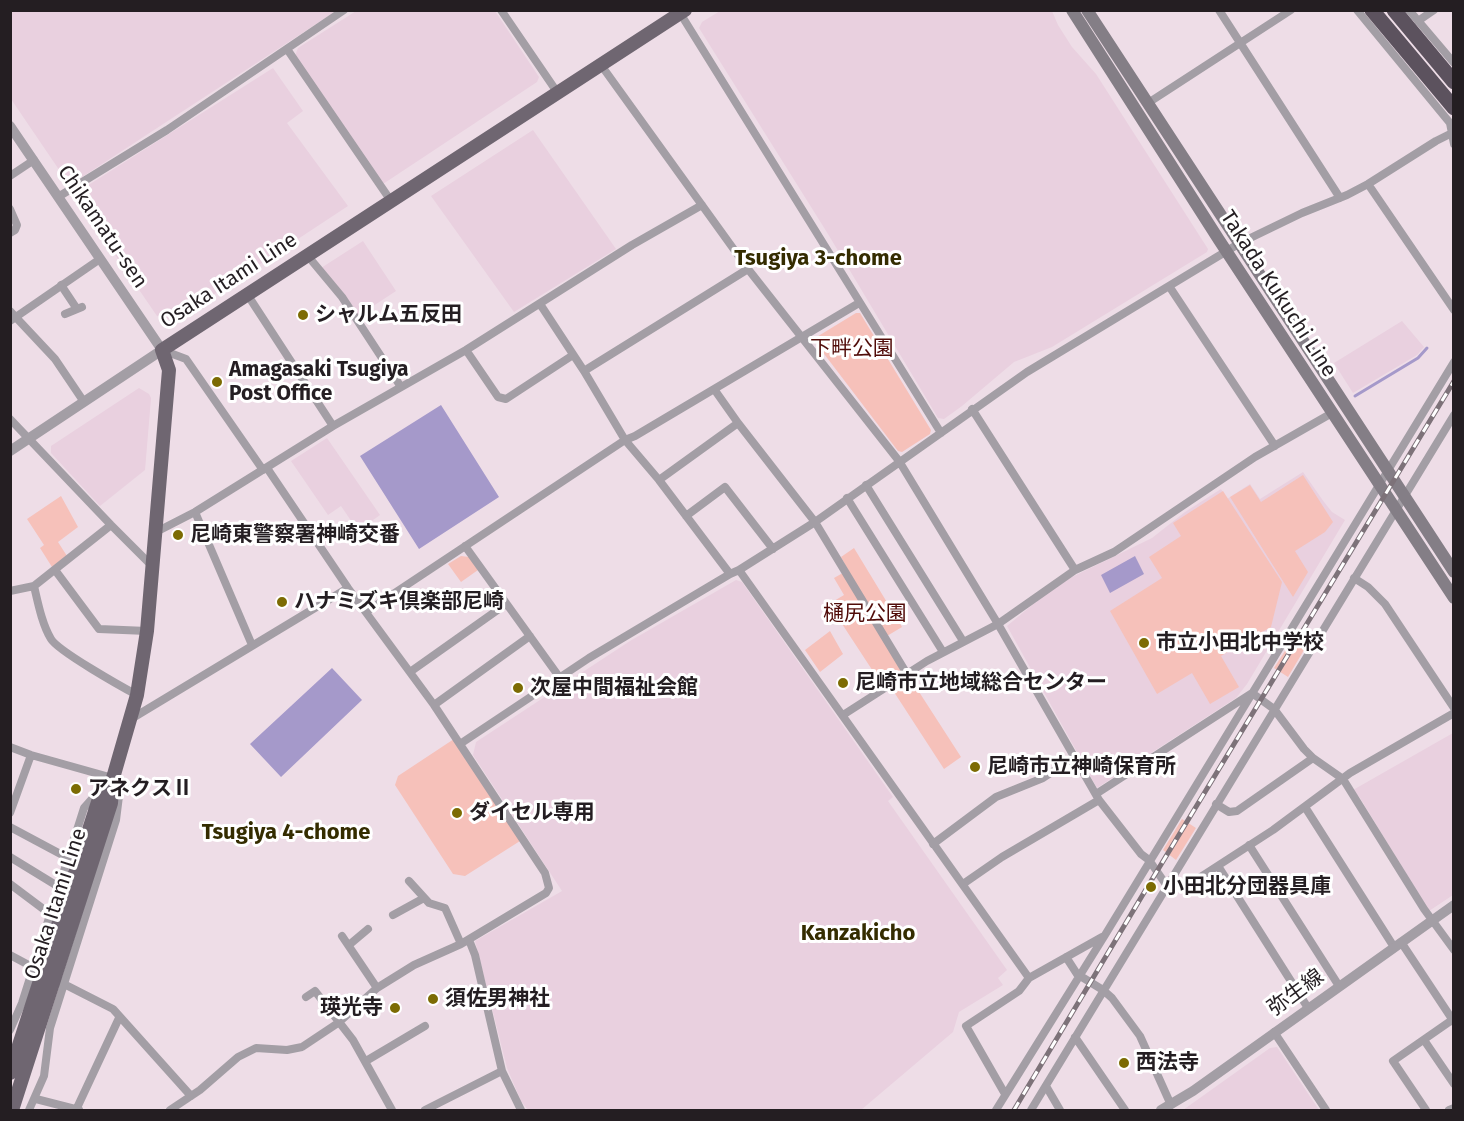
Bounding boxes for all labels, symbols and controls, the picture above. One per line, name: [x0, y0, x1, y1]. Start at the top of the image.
street label: Chikamatu-sen: [52, 161, 152, 293]
street label: Takada Kukuchi Line: [1215, 206, 1341, 382]
street label: Osaka Itami Line: [156, 228, 302, 334]
district label: Tsugiya 3-chome: [734, 246, 902, 272]
place label: シャルム五反田: [315, 302, 462, 328]
marker: シャルム五反田: [296, 308, 310, 322]
park label: 下畔公園: [810, 336, 894, 362]
place label: Amagasaki Tsugiya Post Office: [229, 357, 409, 407]
marker: Amagasaki Tsugiya Post Office: [210, 375, 224, 389]
place label: 尼崎東警察署神崎交番: [190, 522, 400, 548]
marker: 尼崎東警察署神崎交番: [171, 528, 185, 542]
place label: ハナミズキ倶楽部尼崎: [294, 589, 504, 615]
marker: ハナミズキ倶楽部尼崎: [275, 595, 289, 609]
park label: 樋尻公園: [823, 601, 907, 627]
place label: 市立小田北中学校: [1156, 630, 1324, 656]
marker: 市立小田北中学校: [1137, 636, 1151, 650]
place label: 尼崎市立地域総合センター: [855, 670, 1107, 696]
place label: 次屋中間福祉会館: [530, 675, 698, 701]
marker: 尼崎市立地域総合センター: [836, 676, 850, 690]
marker: 次屋中間福祉会館: [511, 681, 525, 695]
place label: 尼崎市立神崎保育所: [987, 754, 1176, 780]
marker: 尼崎市立神崎保育所: [968, 760, 982, 774]
place label: アネクスⅡ: [88, 776, 193, 802]
marker: アネクスⅡ: [69, 782, 83, 796]
place label: ダイセル専用: [469, 800, 595, 826]
marker: ダイセル専用: [450, 806, 464, 820]
district label: Tsugiya 4-chome: [202, 820, 370, 846]
street label: Osaka Itami Line: [20, 825, 92, 983]
place label: 小田北分団器具庫: [1163, 874, 1331, 900]
marker: 小田北分団器具庫: [1144, 880, 1158, 894]
district label: Kanzakicho: [801, 921, 915, 947]
street label: 弥生線: [1263, 964, 1329, 1022]
place label: 須佐男神社: [445, 986, 550, 1012]
marker: 須佐男神社: [426, 992, 440, 1006]
place label: 瑛光寺: [320, 995, 383, 1021]
marker: 瑛光寺: [388, 1001, 402, 1015]
place label: 西法寺: [1136, 1050, 1199, 1076]
marker: 西法寺: [1117, 1056, 1131, 1070]

